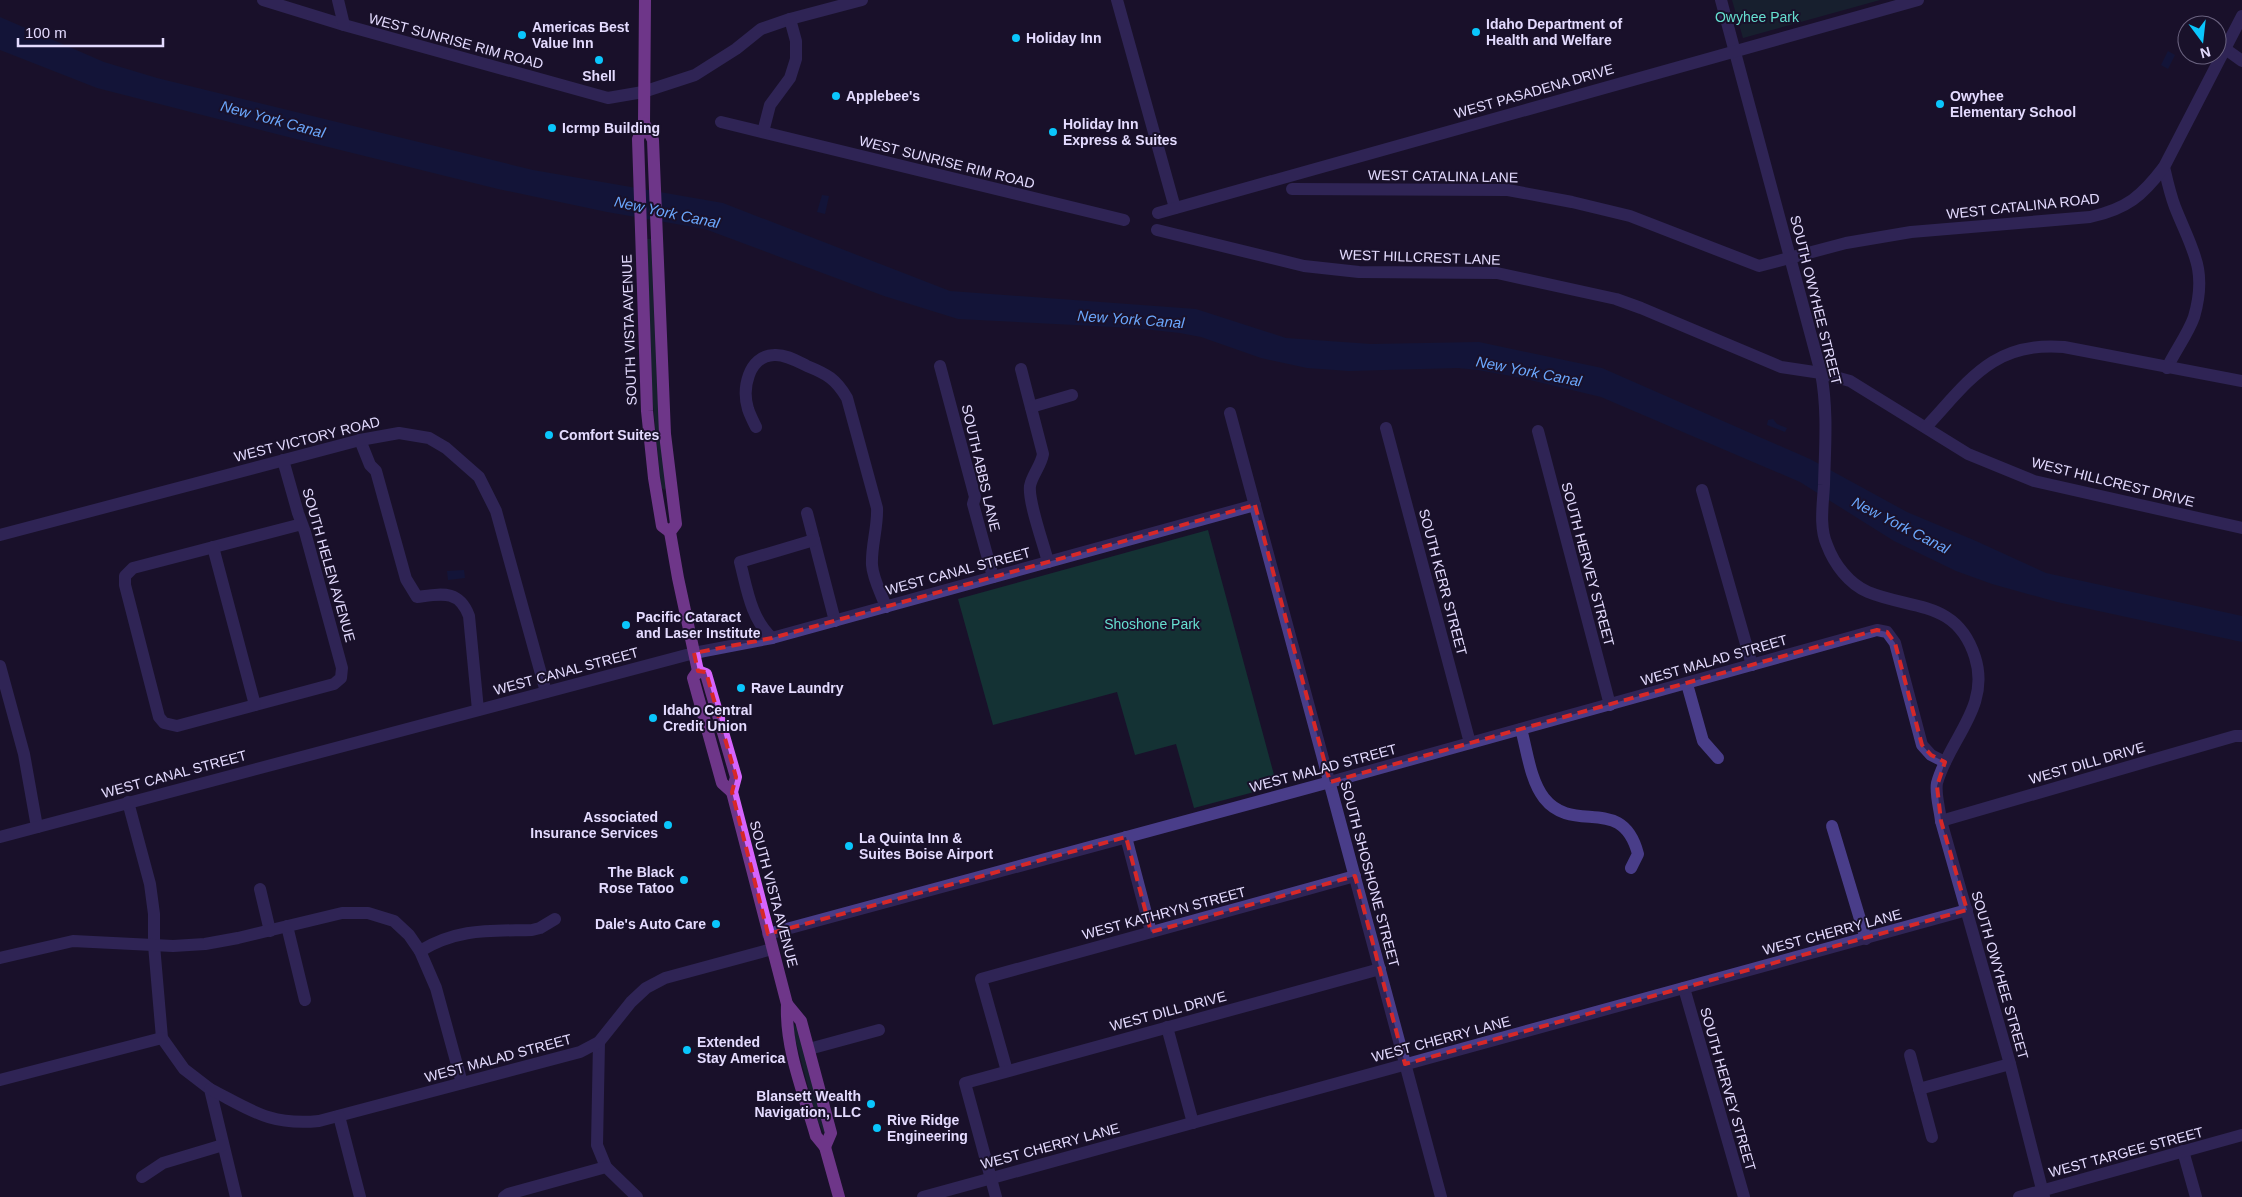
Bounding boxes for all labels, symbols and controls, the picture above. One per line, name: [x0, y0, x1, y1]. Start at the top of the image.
park label: Owyhee Park: [1715, 9, 1800, 25]
street label: WEST SUNRISE RIM ROAD: [367, 10, 545, 72]
scale bar: [18, 15, 162, 47]
north arrow: [2177, 15, 2227, 65]
place label: Idaho Department of Health and Welfare: [1486, 16, 1622, 48]
place label: Americas Best Value Inn: [532, 19, 630, 51]
text: 100 m: [25, 24, 67, 41]
marker: Idaho Department of Health and Welfare: [1470, 26, 1482, 38]
marker: Americas Best Value Inn: [516, 29, 528, 41]
place label: Holiday Inn: [1026, 30, 1101, 46]
marker: Holiday Inn: [1010, 32, 1022, 44]
text: N: [2198, 44, 2212, 62]
marker: Shell: [593, 54, 605, 66]
street label: WEST PASADENA DRIVE: [1452, 61, 1616, 121]
place label: Shell: [582, 68, 616, 84]
place label: Applebee's: [846, 88, 920, 104]
place label: Owyhee Elementary School: [1950, 88, 2076, 120]
marker: Applebee's: [830, 90, 842, 102]
water label: New York Canal: [219, 97, 328, 141]
marker: Owyhee Elementary School: [1934, 98, 1946, 110]
place label: Holiday Inn Express & Suites: [1063, 116, 1178, 148]
place label: Icrmp Building: [562, 120, 660, 136]
marker: Icrmp Building: [546, 122, 558, 134]
marker: Holiday Inn Express & Suites: [1047, 126, 1059, 138]
street label: WEST SUNRISE RIM ROAD: [858, 132, 1036, 192]
street label: WEST CATALINA LANE: [1368, 167, 1518, 185]
street label: WEST CATALINA ROAD: [1946, 190, 2100, 222]
water label: New York Canal: [613, 193, 722, 232]
street label: SOUTH OWYHEE STREET: [1787, 214, 1845, 387]
street label: WEST HILLCREST LANE: [1339, 246, 1501, 268]
street label: SOUTH VISTA AVENUE: [618, 254, 640, 406]
water label: New York Canal: [1077, 307, 1186, 331]
water label: New York Canal: [1475, 352, 1584, 390]
street label: SOUTH ABBS LANE: [959, 403, 1003, 533]
street label: WEST VICTORY ROAD: [232, 413, 382, 465]
place label: Comfort Suites: [559, 427, 660, 443]
marker: Comfort Suites: [543, 429, 555, 441]
street label: WEST HILLCREST DRIVE: [2030, 454, 2196, 510]
street label: SOUTH HERVEY STREET: [1558, 480, 1618, 648]
street label: SOUTH HELEN AVENUE: [299, 486, 359, 644]
water label: New York Canal: [1849, 493, 1953, 557]
street label: SOUTH KERR STREET: [1416, 507, 1470, 657]
street label: WEST CANAL STREET: [884, 544, 1033, 598]
place label: Pacific Cataract and Laser Institute: [636, 609, 761, 641]
park label: Shoshone Park: [1104, 616, 1201, 632]
marker: Pacific Cataract and Laser Institute: [620, 619, 632, 631]
street label: WEST MALAD STREET: [1639, 631, 1789, 689]
street label: WEST CANAL STREET: [492, 644, 641, 698]
place label: Rave Laundry: [751, 680, 844, 696]
marker: Rave Laundry: [735, 682, 747, 694]
place label: Idaho Central Credit Union: [663, 702, 752, 734]
marker: Idaho Central Credit Union: [647, 712, 659, 724]
street label: WEST DILL DRIVE: [2027, 739, 2147, 787]
street label: WEST MALAD STREET: [1248, 741, 1399, 795]
street label: WEST CANAL STREET: [100, 747, 249, 801]
street label: SOUTH SHOSHONE STREET: [1337, 779, 1403, 969]
place label: Associated Insurance Services: [530, 809, 658, 841]
marker: Associated Insurance Services: [662, 819, 674, 831]
street label: SOUTH VISTA AVENUE: [747, 819, 801, 969]
place label: La Quinta Inn & Suites Boise Airport: [859, 830, 993, 862]
marker: La Quinta Inn & Suites Boise Airport: [843, 840, 855, 852]
place label: The Black Rose Tatoo: [599, 864, 674, 896]
marker: The Black Rose Tatoo: [678, 874, 690, 886]
street label: WEST KATHRYN STREET: [1080, 883, 1248, 943]
street label: SOUTH OWYHEE STREET: [1968, 889, 2032, 1061]
street label: WEST CHERRY LANE: [1761, 906, 1903, 958]
place label: Dale's Auto Care: [595, 916, 706, 932]
marker: Dale's Auto Care: [710, 918, 722, 930]
street label: WEST DILL DRIVE: [1108, 988, 1228, 1034]
street label: SOUTH HERVEY STREET: [1697, 1006, 1759, 1173]
street label: WEST CHERRY LANE: [1370, 1013, 1512, 1065]
street label: WEST MALAD STREET: [423, 1031, 574, 1085]
place label: Extended Stay America: [697, 1034, 785, 1066]
marker: Extended Stay America: [681, 1044, 693, 1056]
place label: Blansett Wealth Navigation, LLC: [754, 1088, 861, 1120]
marker: Blansett Wealth Navigation, LLC: [865, 1098, 877, 1110]
place label: Rive Ridge Engineering: [887, 1112, 968, 1144]
street label: WEST CHERRY LANE: [979, 1120, 1121, 1172]
marker: Rive Ridge Engineering: [871, 1122, 883, 1134]
street label: WEST TARGEE STREET: [2047, 1124, 2206, 1180]

